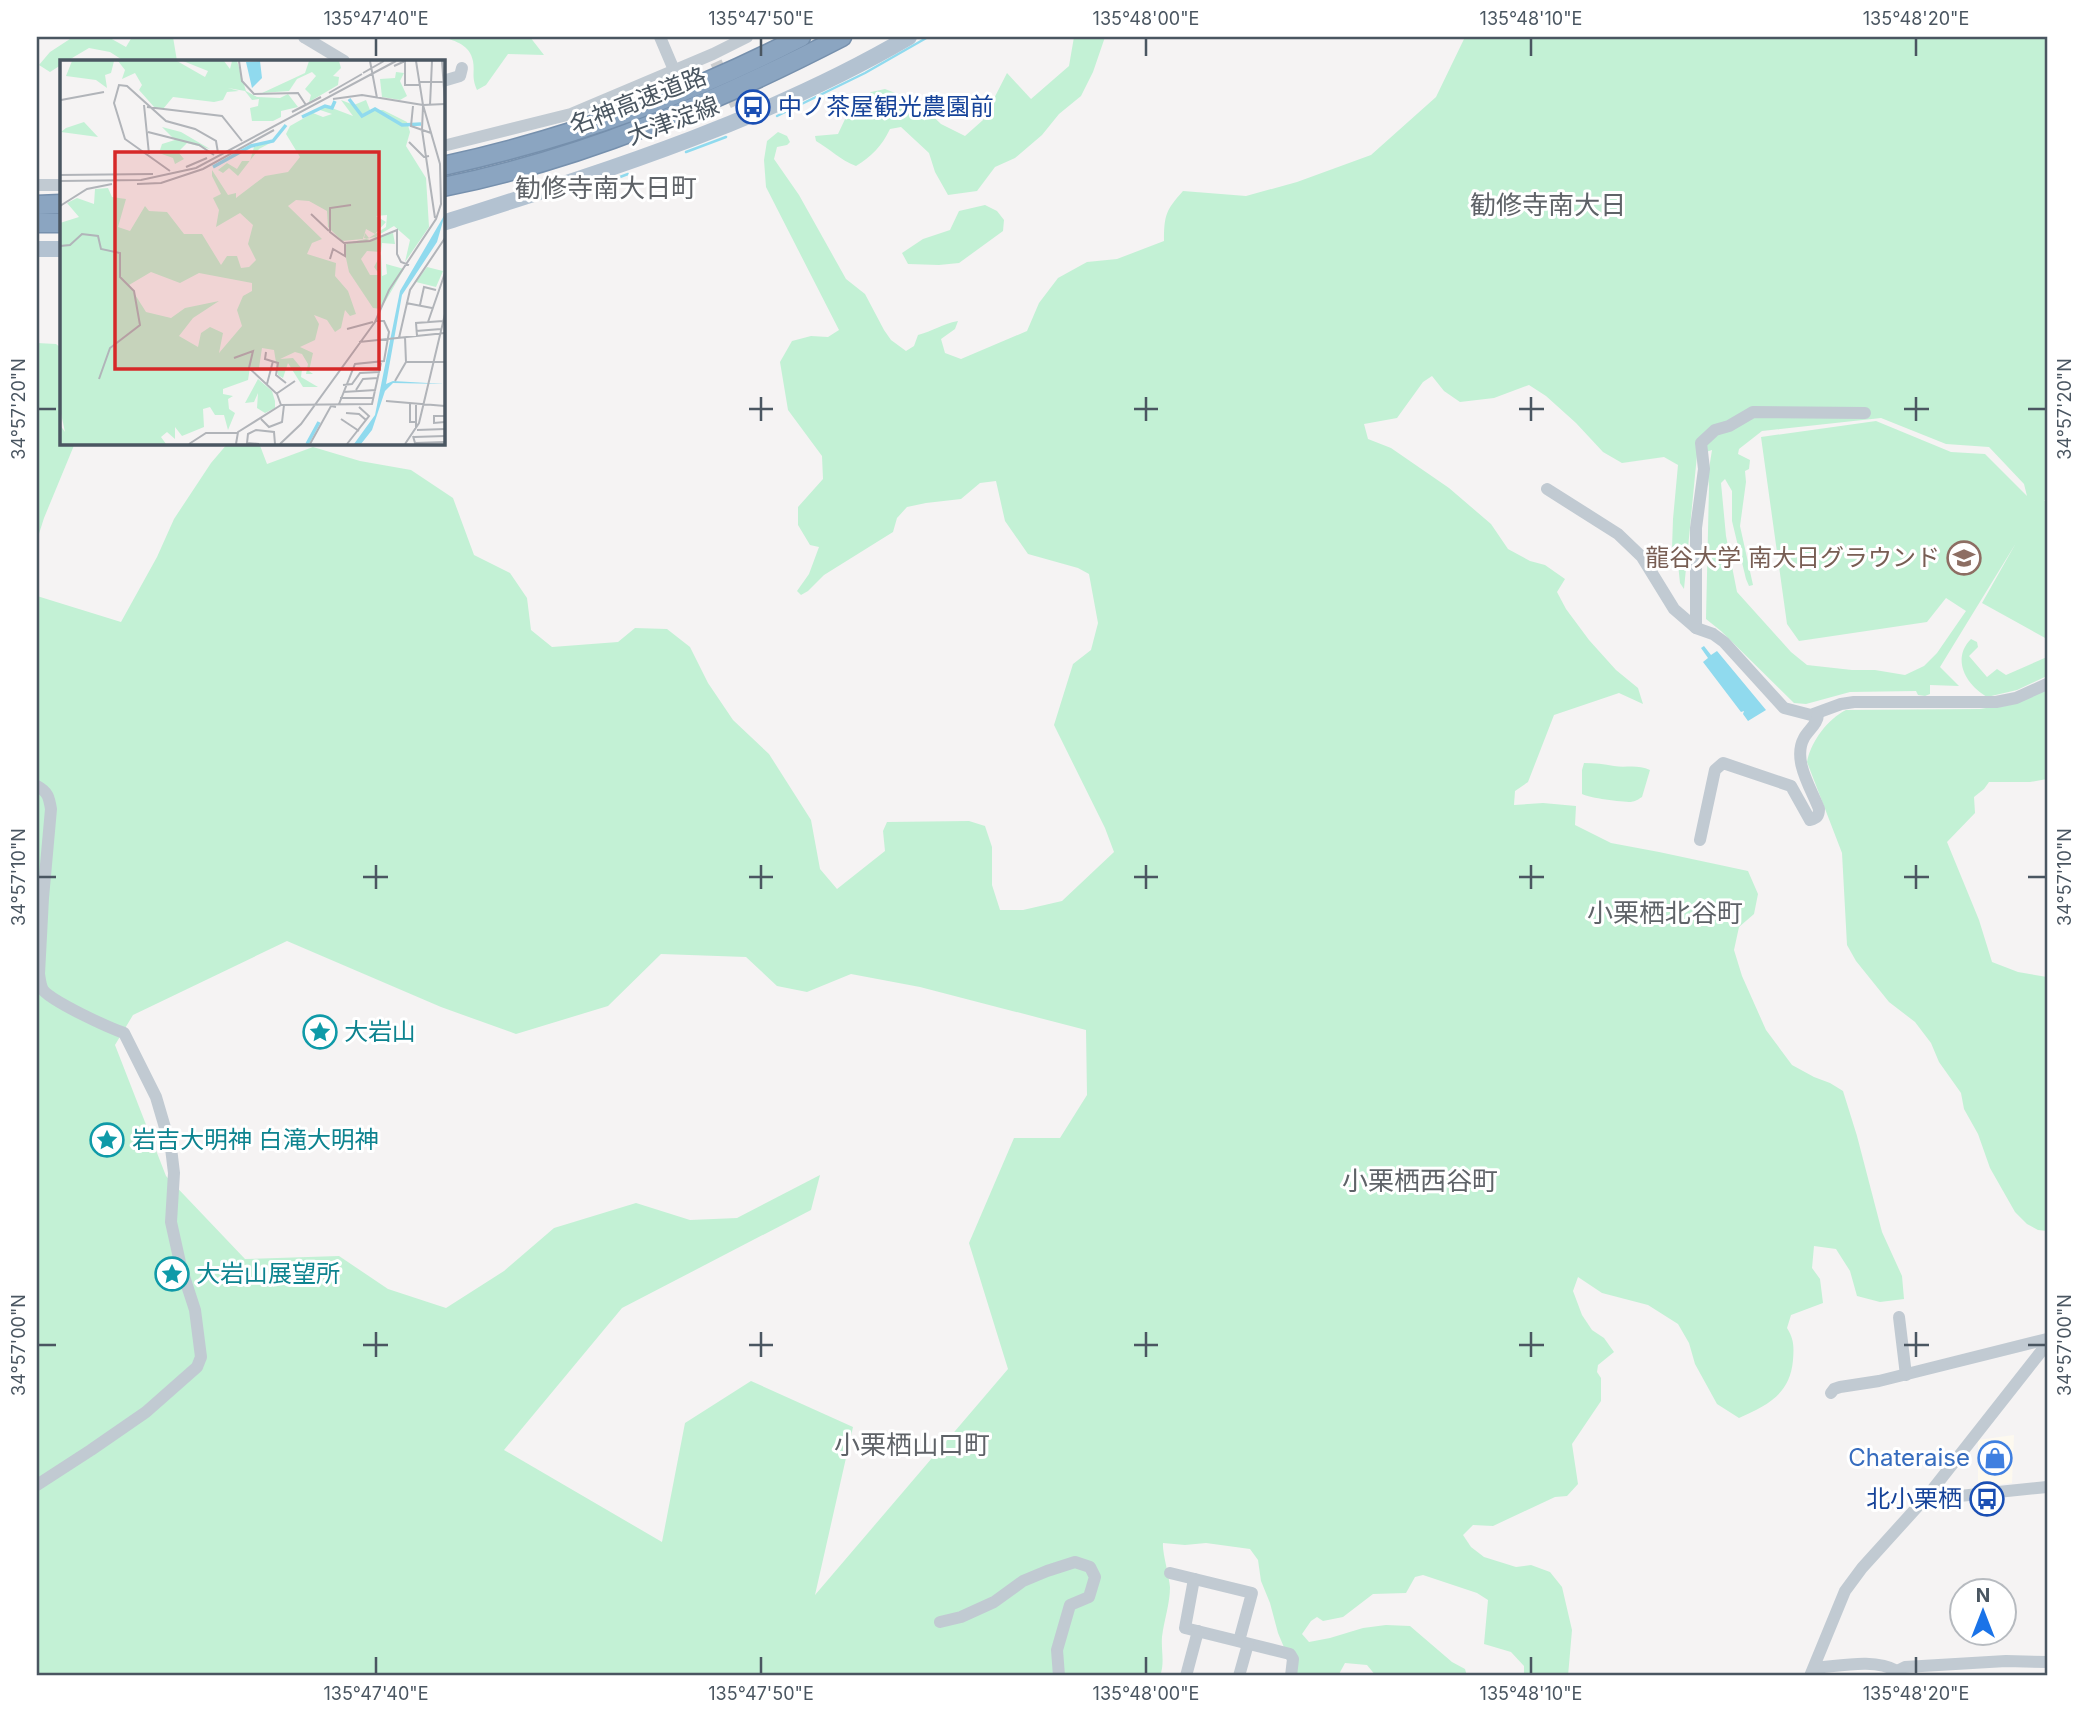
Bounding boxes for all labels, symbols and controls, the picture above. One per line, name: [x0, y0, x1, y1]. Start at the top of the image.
text: 135°47'40"E: [323, 8, 429, 29]
text: 135°47'50"E: [708, 8, 814, 29]
text: 135°48'00"E: [1093, 8, 1199, 29]
text: 135°48'10"E: [1480, 8, 1582, 29]
text: 135°48'20"E: [1863, 8, 1969, 29]
inset map: [60, 60, 444, 444]
street label: 名神高速道路: [565, 61, 710, 140]
bus stop icon: 中ノ茶屋観光農園前: [734, 88, 772, 126]
street label: 大津淀線: [623, 90, 723, 151]
place label: 中ノ茶屋観光農園前: [778, 92, 994, 121]
district label: 勧修寺南大日町: [515, 172, 697, 203]
district label: 勧修寺南大日: [1470, 189, 1626, 220]
text: 34°57'20"N: [8, 358, 29, 460]
text: 34°57'20"N: [2054, 358, 2075, 460]
school or university icon: 龍谷大学 南大日グラウンド: [1945, 539, 1983, 577]
place label: 龍谷大学 南大日グラウンド: [1645, 543, 1940, 572]
text: 34°57'10"N: [8, 828, 29, 926]
text: 34°57'10"N: [2054, 828, 2075, 926]
district label: 小栗栖北谷町: [1587, 897, 1743, 928]
place icon: 大岩山: [301, 1013, 339, 1051]
place label: 大岩山: [344, 1017, 416, 1046]
place icon: 岩吉大明神 白滝大明神: [88, 1121, 126, 1159]
place label: 岩吉大明神 白滝大明神: [132, 1125, 379, 1154]
district label: 小栗栖西谷町: [1342, 1165, 1498, 1196]
place icon: 大岩山展望所: [153, 1255, 191, 1293]
place label: 大岩山展望所: [196, 1259, 340, 1288]
text: 34°57'00"N: [8, 1294, 29, 1396]
text: 34°57'00"N: [2054, 1294, 2075, 1396]
district label: 小栗栖山口町: [834, 1429, 990, 1460]
shop icon: Chateraise: [1976, 1439, 2014, 1477]
place label: Chateraise: [1848, 1443, 1970, 1472]
bus stop icon: 北小栗栖: [1968, 1480, 2006, 1518]
place label: 北小栗栖: [1866, 1484, 1962, 1513]
north arrow: [1948, 1576, 2018, 1646]
text: N: [1976, 1584, 1990, 1607]
text: 135°47'40"E: [323, 1683, 429, 1704]
text: 135°47'50"E: [708, 1683, 814, 1704]
text: 135°48'00"E: [1093, 1683, 1199, 1704]
text: 135°48'10"E: [1480, 1683, 1582, 1704]
text: 135°48'20"E: [1863, 1683, 1969, 1704]

